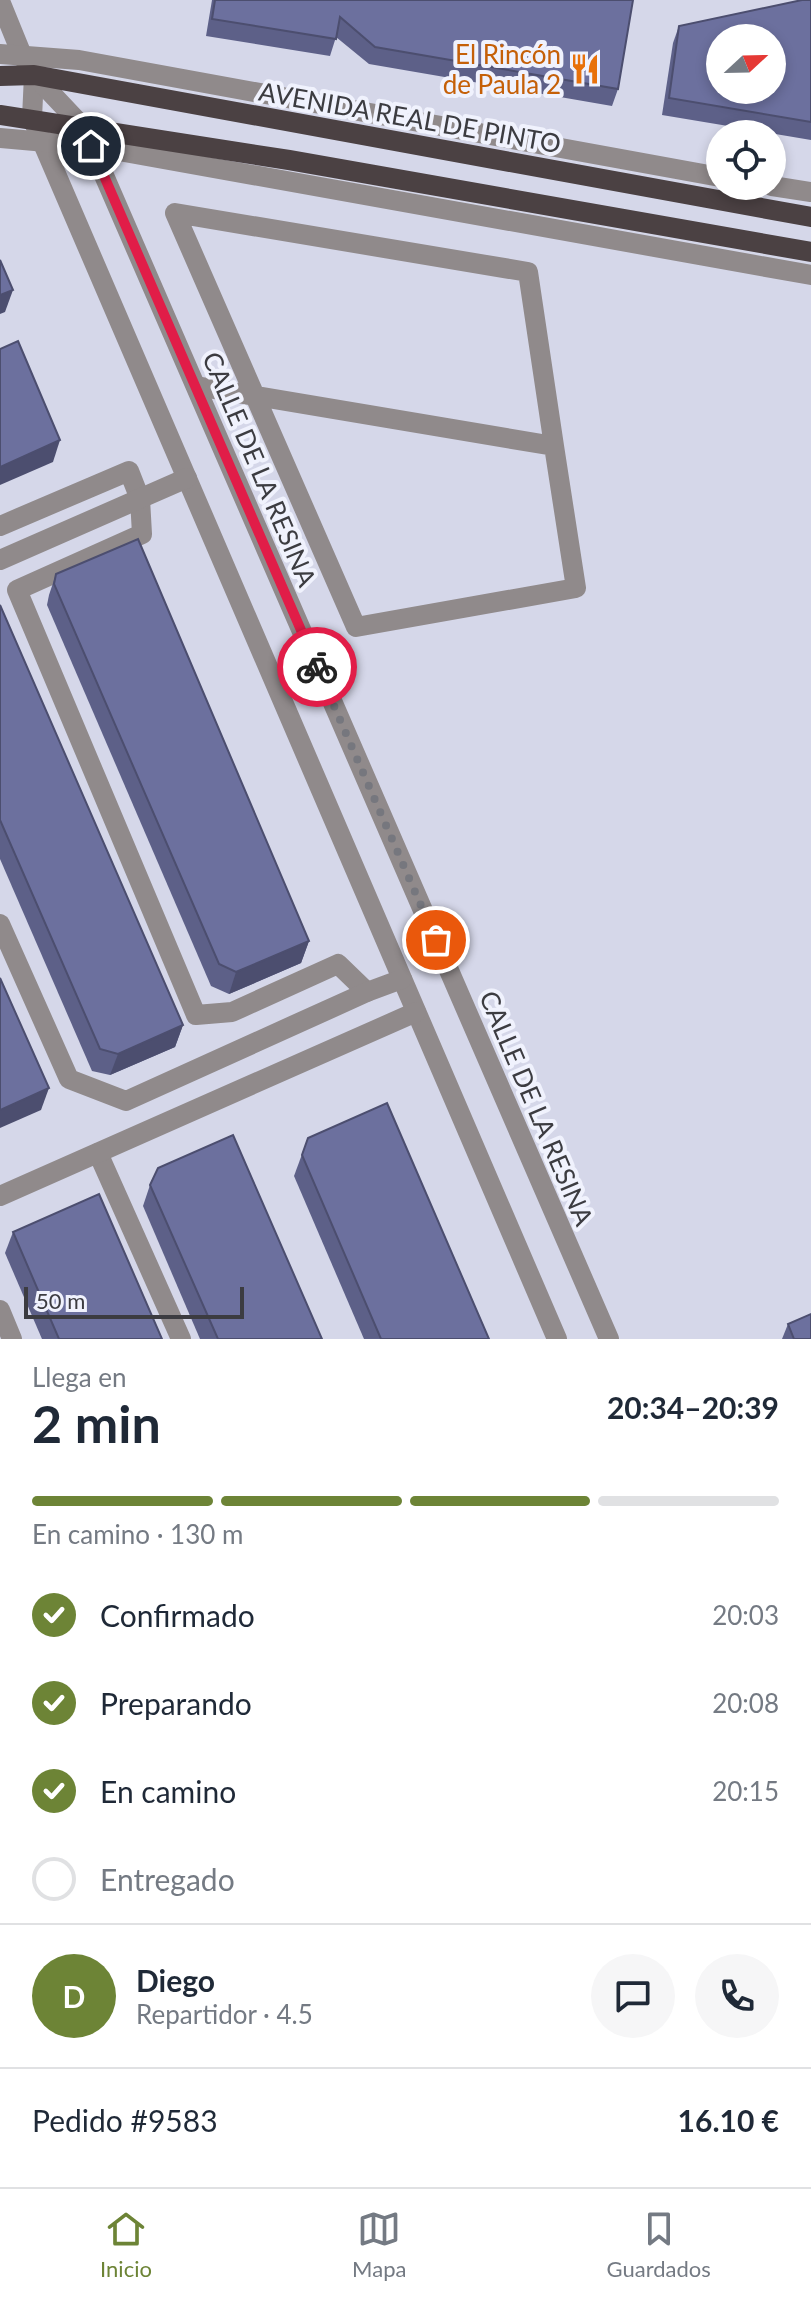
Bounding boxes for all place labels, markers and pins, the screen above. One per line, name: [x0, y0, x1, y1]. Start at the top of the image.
place label: El Rincón de Paula 2: [443, 38, 561, 100]
restaurant icon: El Rincón de Paula 2: [568, 52, 602, 86]
pin: [57, 112, 125, 180]
pin: [402, 906, 470, 974]

